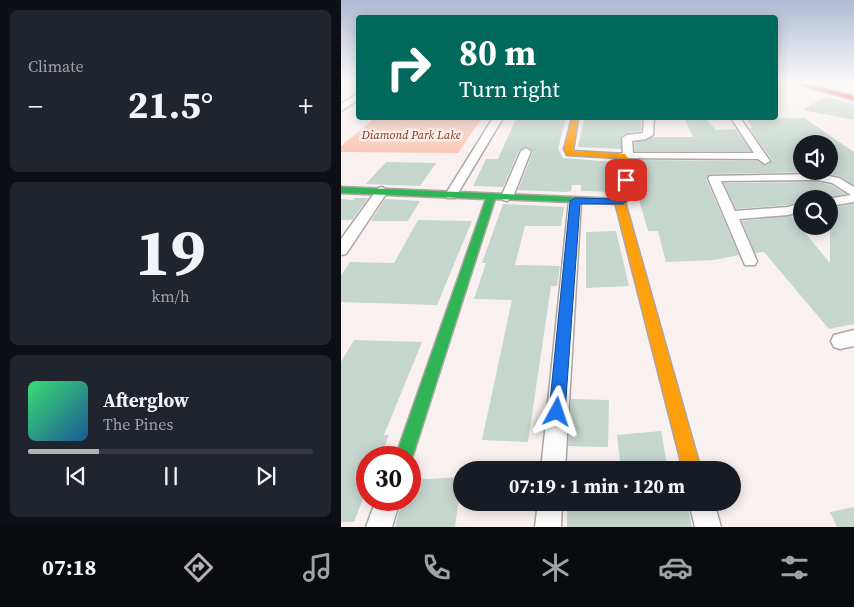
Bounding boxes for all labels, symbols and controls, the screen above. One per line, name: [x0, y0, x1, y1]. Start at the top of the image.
text: 80 m: [459, 29, 536, 77]
icon: right: [376, 35, 441, 100]
text: Climate: [28, 55, 84, 77]
text: Turn right: [459, 74, 560, 104]
text: 21.5°: [128, 79, 213, 131]
text: −: [28, 87, 43, 125]
text: +: [298, 87, 313, 125]
water label: Diamond Park Lake: [360, 127, 461, 143]
map controls: [793, 135, 838, 235]
button: sound: [793, 135, 838, 180]
pin: [605, 159, 647, 201]
icon: arrive: [612, 166, 640, 194]
button: search: [793, 190, 838, 235]
text: 19: [135, 208, 206, 297]
text: km/h: [151, 285, 190, 307]
position arrow: [530, 385, 582, 437]
text: Afterglow: [103, 387, 189, 413]
text: The Pines: [103, 413, 173, 435]
speed limit sign: 30: [356, 446, 421, 511]
icon: previous: [62, 462, 90, 490]
icon: pause: [157, 462, 185, 490]
icon: next: [252, 462, 280, 490]
text: 07:19 · 1 min · 120 m: [509, 473, 685, 499]
icon: directions: [181, 550, 216, 585]
icon: music: [300, 550, 335, 585]
icon: phone: [419, 550, 454, 585]
icon: climate: [538, 550, 573, 585]
icon: car: [658, 550, 693, 585]
icon: filters: [777, 550, 812, 585]
text: 07:18: [42, 552, 96, 582]

